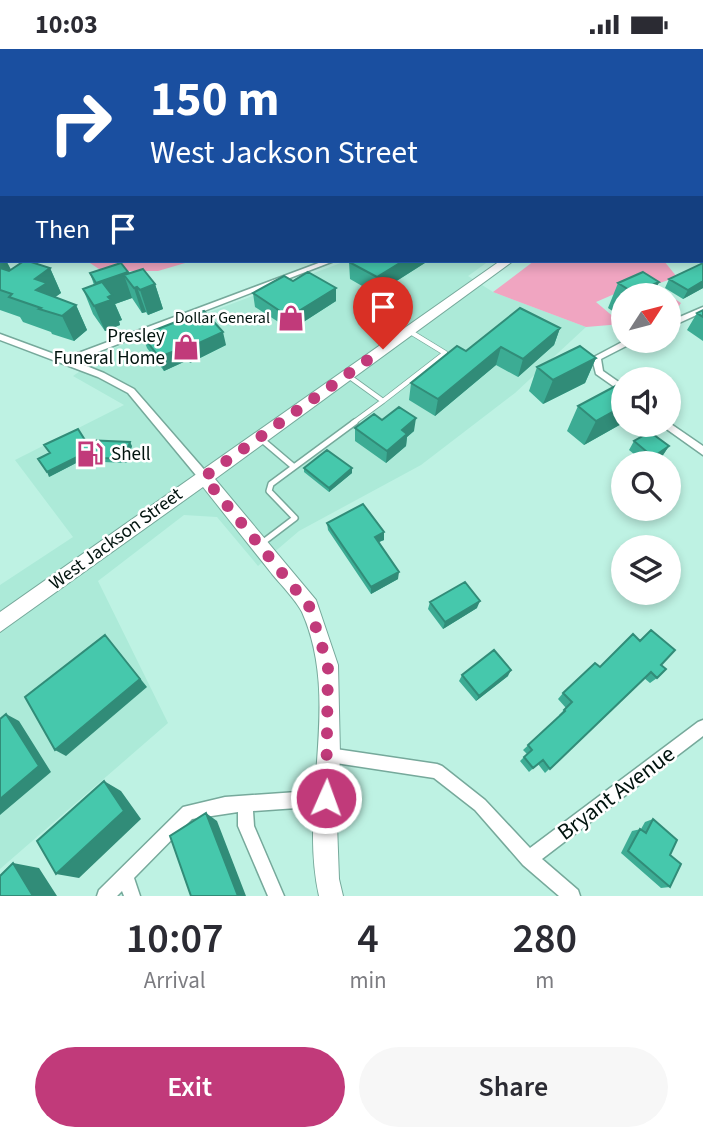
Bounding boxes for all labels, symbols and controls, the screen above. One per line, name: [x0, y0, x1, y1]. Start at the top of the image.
text: 10:03: [35, 6, 98, 43]
text: 150 m: [150, 65, 279, 135]
icon: right: [35, 77, 126, 168]
text: West Jackson Street: [150, 130, 418, 176]
icon: arrive: [104, 210, 142, 248]
text: Then: [35, 211, 90, 248]
pin: [353, 277, 413, 349]
north arrow: [611, 283, 681, 353]
map controls: [611, 283, 681, 605]
icon: arrive: [364, 288, 402, 326]
shop icon: Dollar General: [276, 303, 306, 333]
place label: Dollar General: [175, 307, 270, 329]
place label: Presley Funeral Home: [54, 323, 165, 372]
shop icon: Presley Funeral Home: [171, 332, 201, 362]
button: sound: [611, 367, 681, 437]
fuel station icon: Shell: [75, 439, 105, 469]
place label: Shell: [111, 441, 151, 468]
button: search: [611, 451, 681, 521]
street label: West Jackson Street: [44, 481, 189, 597]
button: layers: [611, 535, 681, 605]
street label: Bryant Avenue: [550, 738, 682, 848]
position arrow: [289, 761, 363, 835]
text: 10:07: [126, 909, 224, 969]
text: 4: [357, 909, 379, 969]
text: 280: [513, 909, 577, 969]
text: Arrival: [144, 964, 206, 997]
text: min: [349, 964, 387, 997]
text: m: [535, 964, 554, 997]
button: Exit: [35, 1047, 345, 1127]
button: Share: [359, 1047, 668, 1127]

